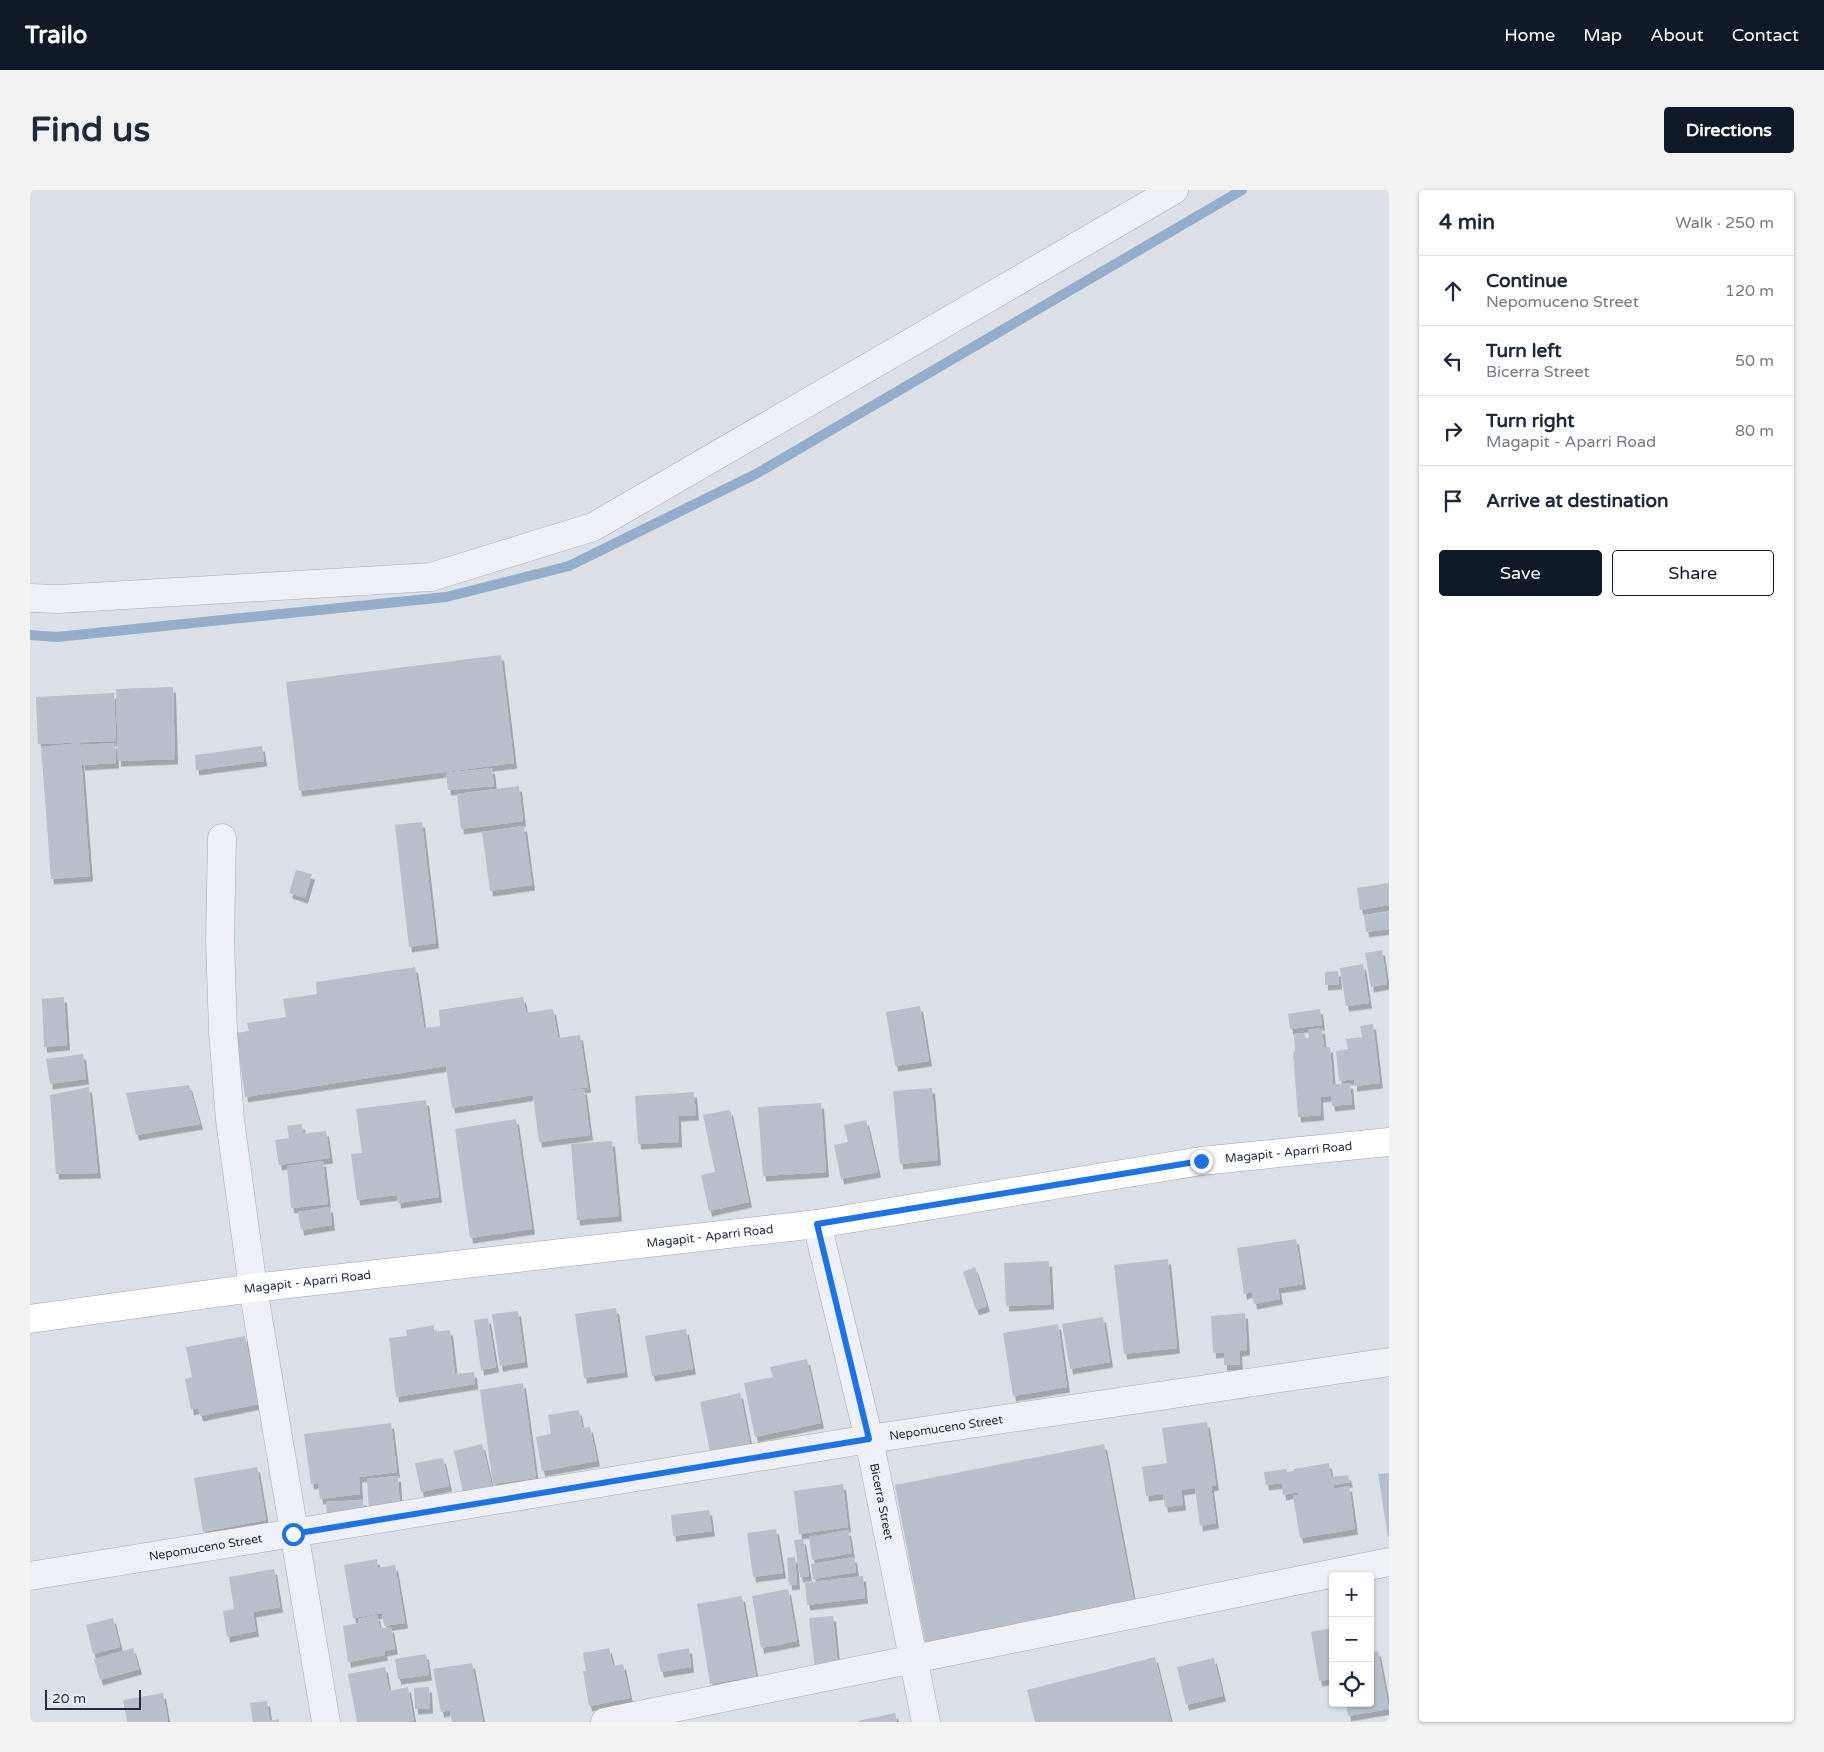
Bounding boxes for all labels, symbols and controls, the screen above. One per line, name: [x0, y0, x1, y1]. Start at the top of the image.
text: Trailo: [25, 21, 87, 50]
text: Home: [1504, 24, 1555, 46]
text: Map: [1583, 24, 1622, 46]
text: About: [1650, 24, 1704, 46]
text: Contact: [1732, 24, 1799, 46]
button: Directions: [1664, 107, 1794, 153]
text: Find us: [30, 109, 150, 151]
text: 4 min: [1439, 210, 1495, 235]
text: Walk · 250 m: [1675, 213, 1774, 233]
text: Continue: [1486, 270, 1568, 292]
icon: ahead: [1439, 277, 1467, 305]
text: 120 m: [1725, 281, 1774, 301]
text: Nepomuceno Street: [1486, 292, 1639, 312]
text: Turn left: [1486, 340, 1562, 362]
icon: left: [1439, 347, 1467, 375]
text: 50 m: [1735, 351, 1774, 371]
text: Bicerra Street: [1486, 362, 1590, 382]
text: Turn right: [1486, 410, 1574, 432]
icon: right: [1439, 417, 1467, 445]
text: 80 m: [1735, 421, 1774, 441]
text: Magapit - Aparri Road: [1486, 432, 1656, 452]
icon: arrive: [1439, 487, 1467, 515]
text: Arrive at destination: [1486, 490, 1669, 512]
button: Save: [1439, 550, 1602, 596]
button: Share: [1612, 550, 1774, 596]
street label: Magapit - Aparri Road: [1224, 1139, 1353, 1166]
route end: [1190, 1150, 1213, 1173]
street label: Magapit - Aparri Road: [646, 1222, 774, 1250]
street label: Magapit - Aparri Road: [243, 1268, 372, 1296]
street label: Nepomuceno Street: [888, 1412, 1004, 1443]
street label: Bicerra Street: [867, 1462, 896, 1541]
route start: [282, 1523, 305, 1546]
street label: Nepomuceno Street: [148, 1531, 264, 1563]
map controls: [1329, 1572, 1374, 1707]
button: +: [1329, 1572, 1374, 1617]
button: −: [1329, 1617, 1374, 1662]
button: locate: [1329, 1662, 1374, 1707]
scale bar: [45, 1687, 141, 1710]
text: 20 m: [52, 1690, 86, 1707]

